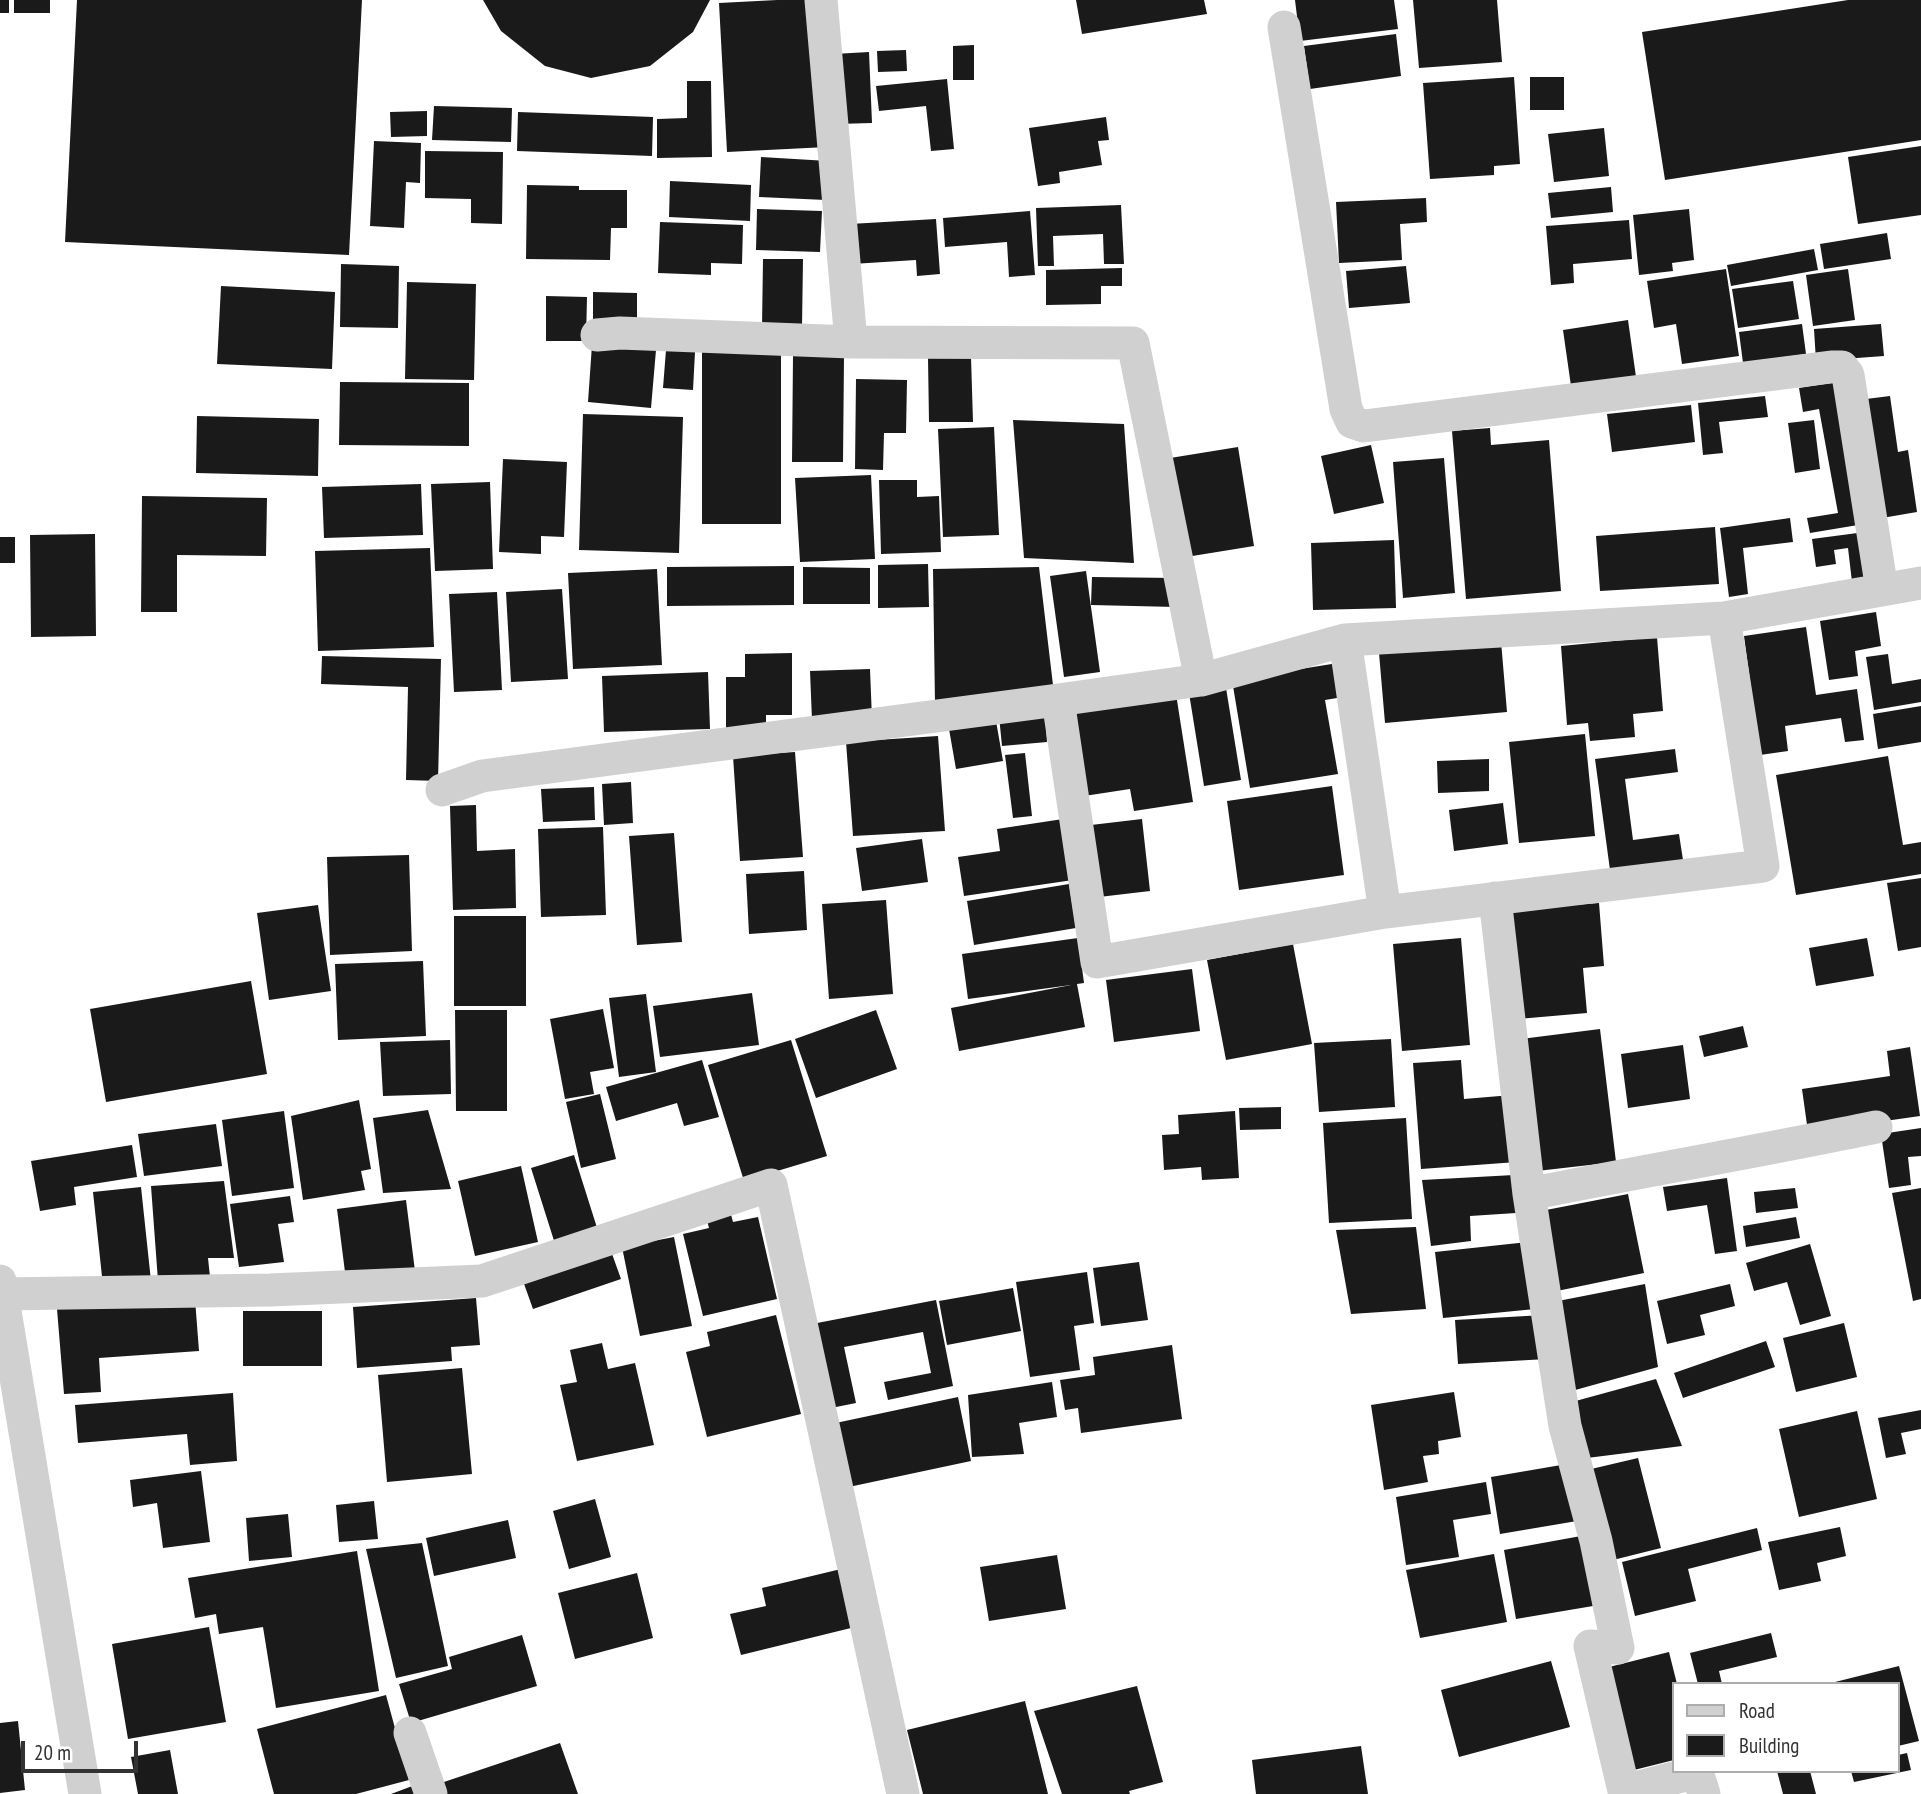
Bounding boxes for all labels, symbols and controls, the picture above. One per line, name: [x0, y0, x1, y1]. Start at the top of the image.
legend: [1672, 1682, 1900, 1773]
text: Road: [1739, 1697, 1775, 1724]
scale bar: [24, 1728, 142, 1772]
text: Building: [1739, 1732, 1799, 1759]
text: 20 m: [34, 1739, 71, 1766]

